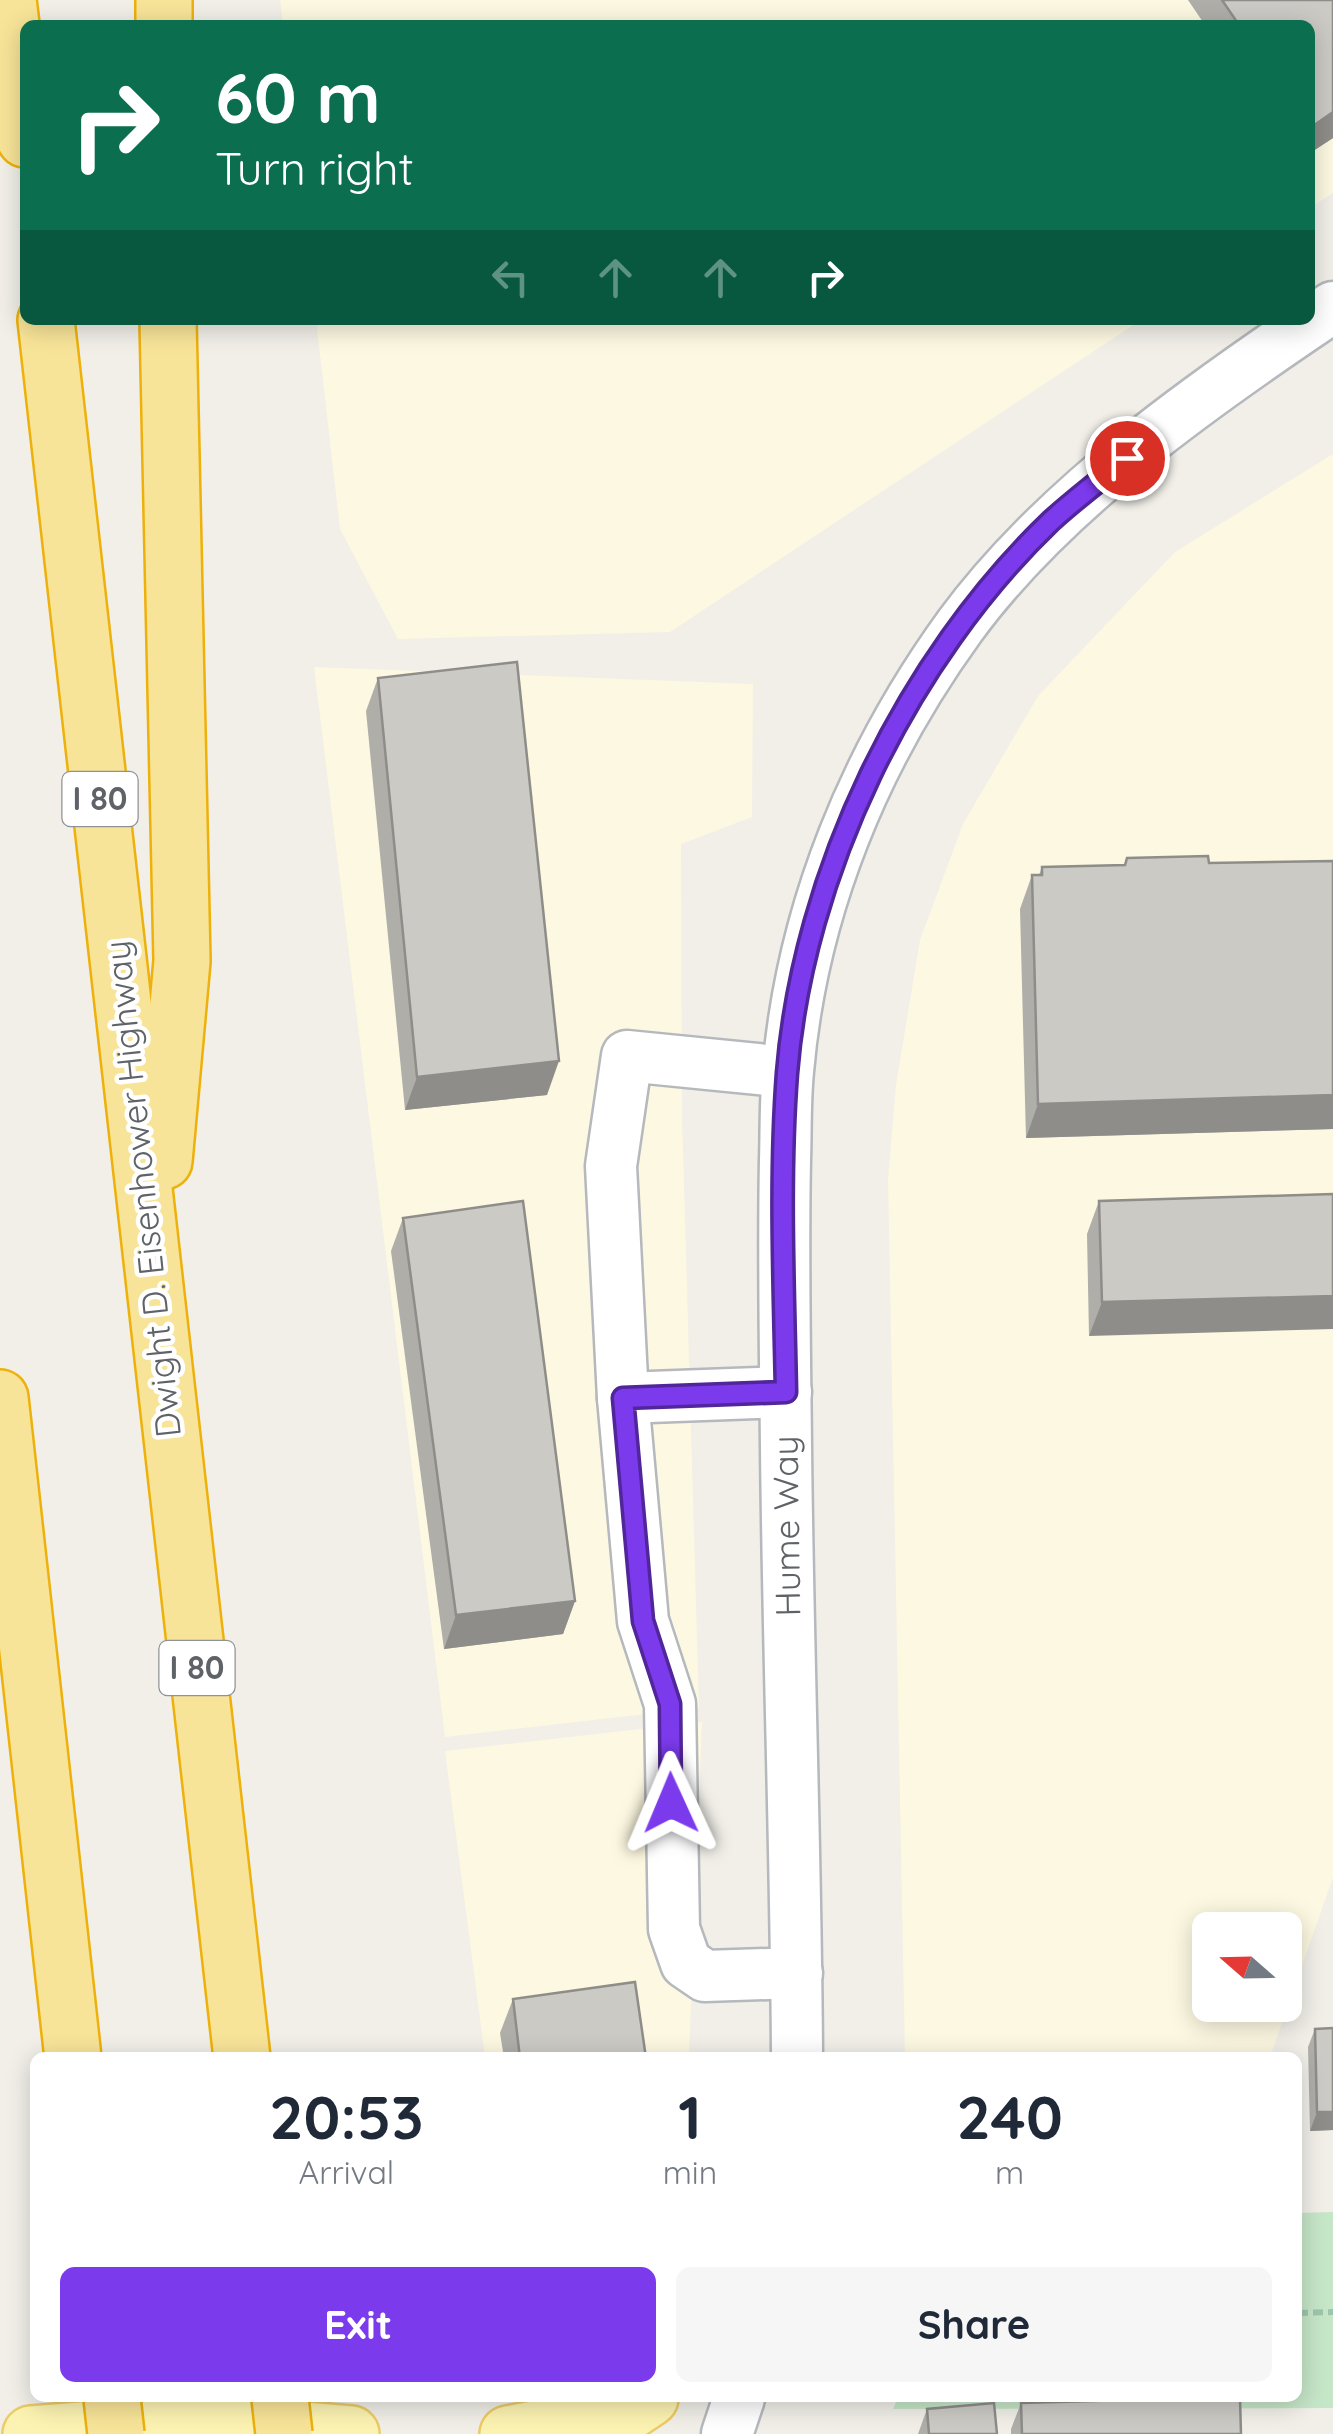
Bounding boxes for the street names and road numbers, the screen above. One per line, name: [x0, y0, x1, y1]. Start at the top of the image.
road number: I 80: [62, 772, 138, 826]
street label: Dwight D. Eisenhower Highway: [94, 939, 190, 1440]
street label: Hume Way: [762, 1435, 810, 1617]
road number: I 80: [160, 1641, 234, 1695]

